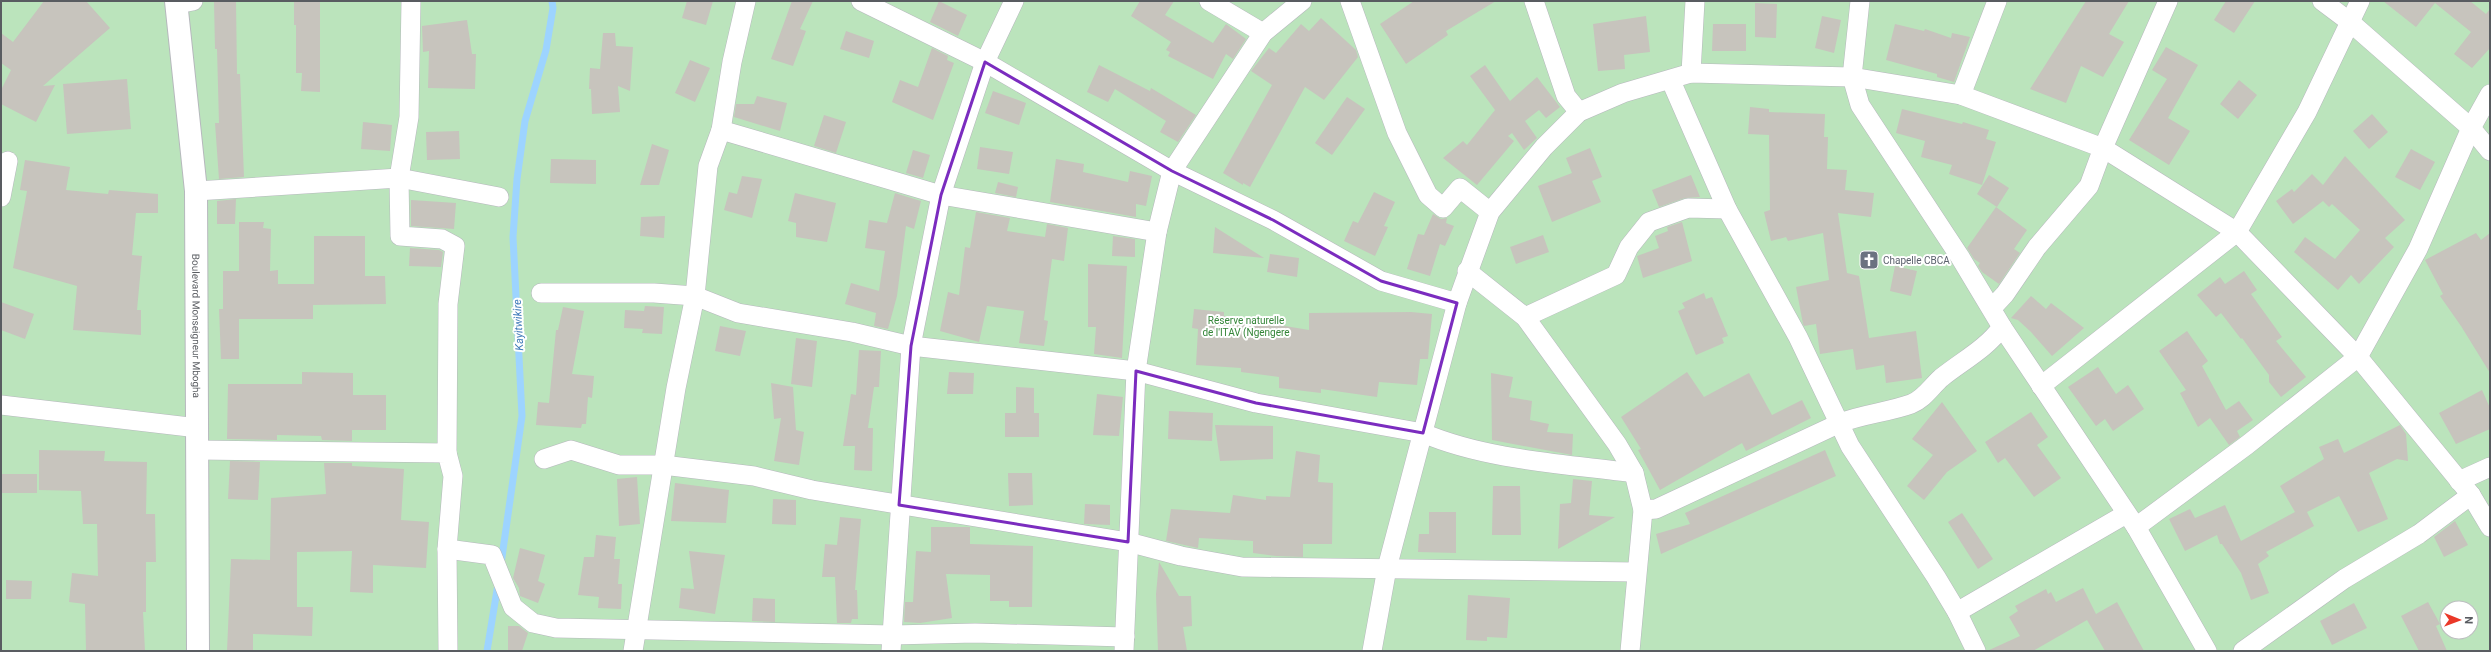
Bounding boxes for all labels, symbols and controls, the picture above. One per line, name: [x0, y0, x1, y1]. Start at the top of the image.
church icon: Chapelle CBCA: [1858, 249, 1880, 271]
street label: Boulevard Monseigneur Mbogha: [190, 254, 202, 398]
place label: Chapelle CBCA: [1883, 255, 1950, 266]
water label: Kayitwikire: [511, 299, 526, 351]
park label: Réserve naturelle de l'ITAV (Ngengere: [1202, 315, 1290, 339]
north arrow: [2439, 600, 2479, 640]
text: N: [2462, 616, 2475, 624]

